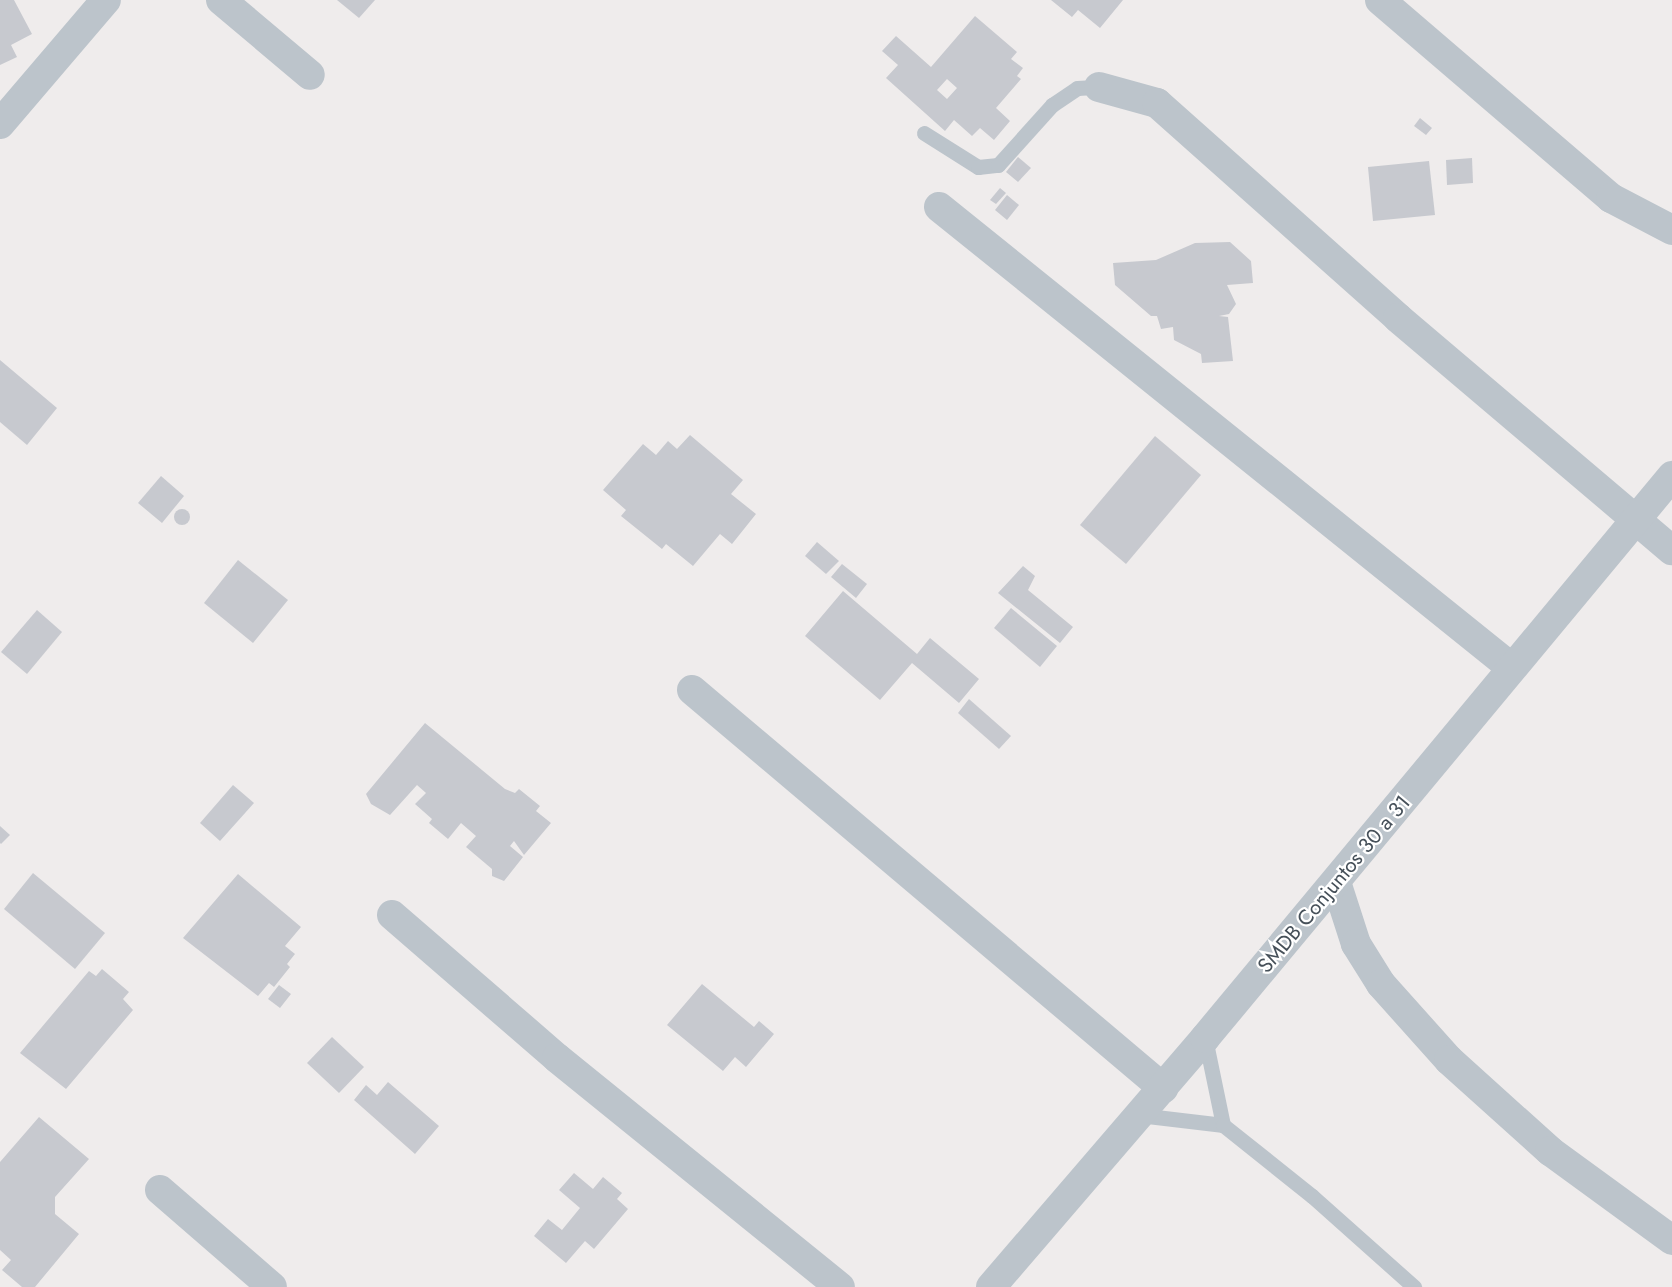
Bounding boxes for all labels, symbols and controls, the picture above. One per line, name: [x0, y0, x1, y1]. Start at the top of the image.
street label: SMDB Conjuntos 30 a 31: [1252, 790, 1416, 978]

